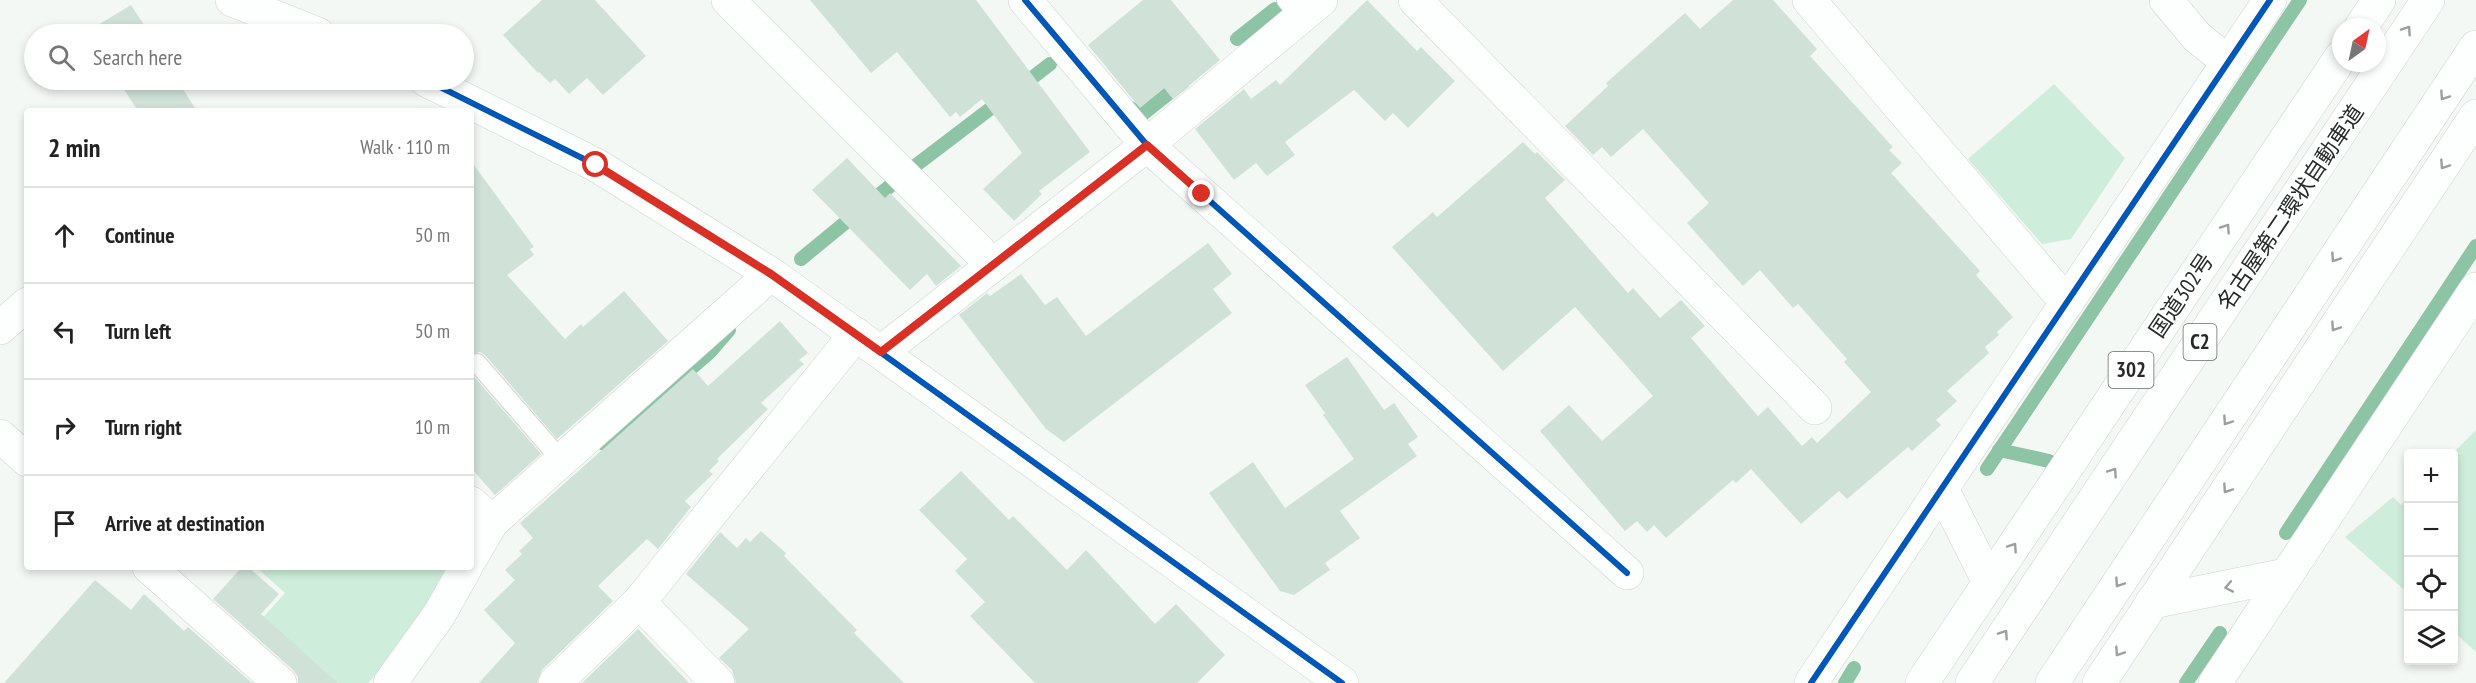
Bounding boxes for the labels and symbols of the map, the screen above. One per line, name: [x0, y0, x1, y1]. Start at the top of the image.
north arrow: [2332, 18, 2386, 72]
one-way arrow: [2400, 26, 2411, 37]
one-way arrow: [2439, 90, 2451, 100]
street label: 名古屋第二環状自動車道: [2211, 99, 2369, 315]
route start: [582, 151, 608, 177]
one-way arrow: [2439, 159, 2451, 169]
route end: [1188, 180, 1214, 206]
one-way arrow: [2219, 224, 2231, 234]
street label: 国道302号: [2143, 248, 2219, 342]
one-way arrow: [2331, 252, 2343, 262]
one-way arrow: [2331, 321, 2343, 331]
road number: C2: [2184, 324, 2216, 360]
road number: 302: [2108, 352, 2154, 388]
one-way arrow: [2223, 414, 2234, 425]
one-way arrow: [2106, 468, 2117, 479]
one-way arrow: [2224, 483, 2235, 494]
one-way arrow: [2005, 543, 2017, 553]
one-way arrow: [2115, 576, 2126, 587]
one-way arrow: [2224, 580, 2234, 593]
one-way arrow: [1997, 630, 2008, 641]
one-way arrow: [2115, 646, 2127, 656]

